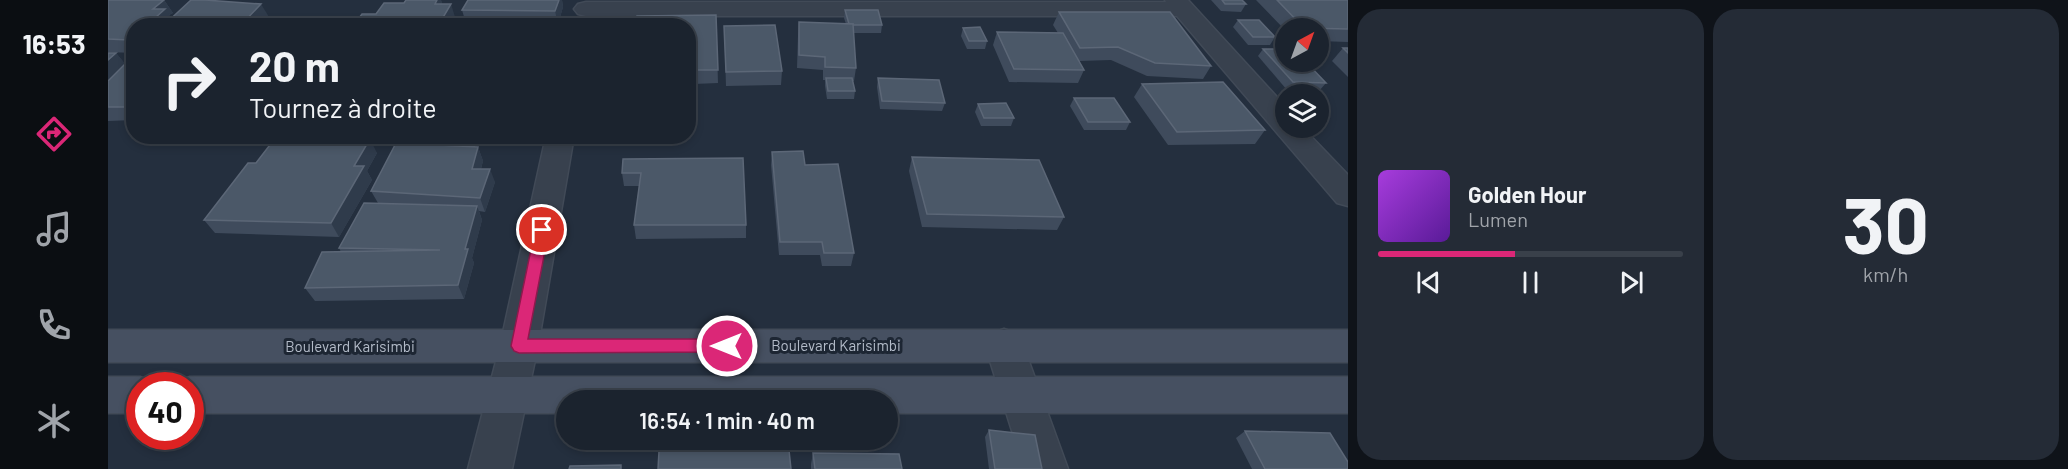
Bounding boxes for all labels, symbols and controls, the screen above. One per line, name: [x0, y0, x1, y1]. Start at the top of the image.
north arrow: [1275, 18, 1329, 72]
map controls: [1275, 18, 1329, 138]
text: 16:53: [22, 27, 86, 59]
text: 20 m: [249, 40, 340, 90]
icon: right: [150, 42, 228, 120]
button: layers: [1275, 84, 1329, 138]
text: Tournez à droite: [249, 91, 437, 123]
icon: directions: [33, 113, 75, 155]
text: 30: [1842, 176, 1929, 270]
text: Golden Hour: [1468, 181, 1586, 207]
pin: [516, 204, 567, 255]
text: Lumen: [1468, 207, 1528, 231]
icon: music: [33, 208, 75, 250]
icon: arrive: [525, 213, 558, 246]
text: km/h: [1863, 262, 1908, 286]
icon: previous: [1412, 266, 1445, 299]
icon: pause: [1514, 266, 1547, 299]
icon: next: [1615, 266, 1648, 299]
icon: phone: [33, 304, 75, 346]
position arrow: [695, 314, 759, 378]
street label: Boulevard Karisimbi: [771, 336, 901, 354]
street label: Boulevard Karisimbi: [285, 337, 415, 355]
speed limit sign: 40: [126, 372, 204, 450]
icon: climate: [33, 400, 75, 442]
text: 16:54 · 1 min · 40 m: [639, 407, 815, 433]

